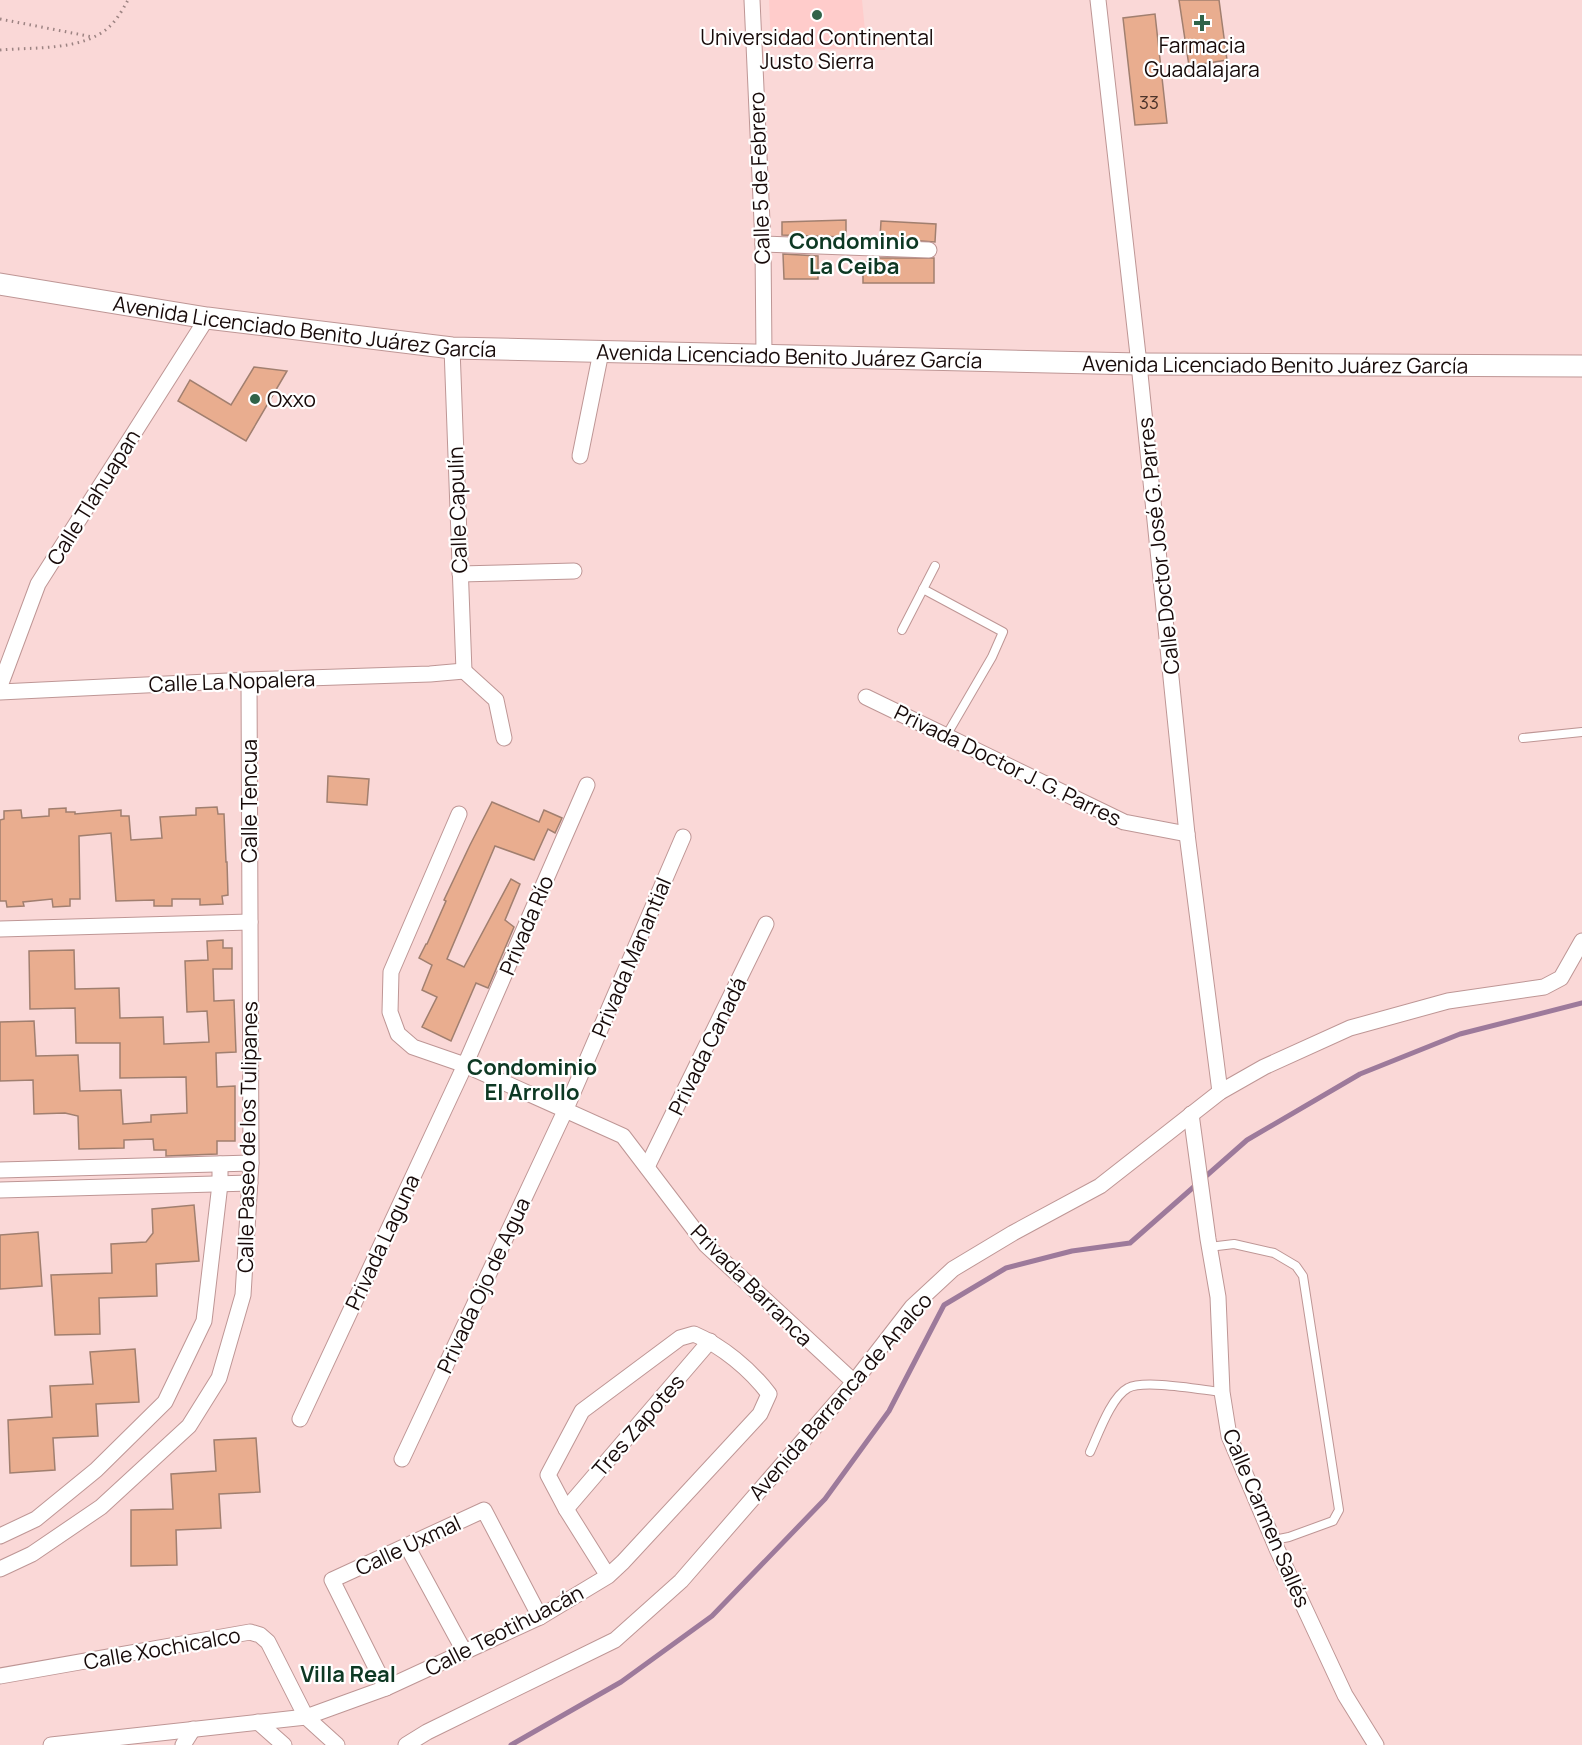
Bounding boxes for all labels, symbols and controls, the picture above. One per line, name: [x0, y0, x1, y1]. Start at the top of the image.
marker: Universidad Continental Justo Sierra: [810, 8, 824, 22]
marker: Farmacia Guadalajara: [1195, 16, 1209, 30]
place label: Universidad Continental Justo Sierra: [700, 23, 934, 75]
place label: Farmacia Guadalajara: [1144, 31, 1260, 83]
house number: 33: [1139, 90, 1159, 114]
street label: Calle 5 de Febrero: [742, 91, 776, 265]
district label: Condominio La Ceiba: [789, 226, 919, 281]
street label: Avenida Licenciado Benito Juárez García: [111, 289, 497, 363]
street label: Avenida Licenciado Benito Juárez García: [596, 337, 983, 374]
street label: Avenida Licenciado Benito Juárez García: [1082, 349, 1468, 379]
place label: Oxxo: [267, 385, 316, 413]
marker: Oxxo: [248, 392, 262, 406]
street label: Calle Doctor José G. Parres: [1131, 416, 1185, 676]
street label: Calle Tlahuapan: [40, 424, 146, 570]
street label: Calle Capulín: [441, 446, 473, 574]
street label: Calle La Nopalera: [148, 664, 316, 698]
street label: Privada Doctor J. G. Parres: [890, 698, 1126, 832]
street label: Calle Tencua: [235, 739, 263, 863]
street label: Privada Río: [492, 871, 560, 979]
street label: Privada Manantial: [585, 873, 677, 1041]
street label: Privada Canadá: [662, 972, 752, 1120]
street label: Calle Paseo de los Tulipanes: [231, 1001, 263, 1273]
district label: Condominio El Arrollo: [467, 1052, 597, 1107]
street label: Privada Laguna: [338, 1170, 426, 1314]
street label: Privada Ojo de Agua: [430, 1193, 536, 1377]
street label: Privada Barranca: [685, 1218, 819, 1352]
street label: Avenida Barranca de Analco: [742, 1286, 938, 1506]
street label: Tres Zapotes: [586, 1368, 690, 1482]
street label: Calle Carmen Sallés: [1217, 1424, 1317, 1612]
street label: Calle Uxmal: [351, 1508, 465, 1582]
street label: Calle Teotihuacán: [420, 1578, 588, 1682]
street label: Calle Xochicalco: [81, 1620, 243, 1676]
district label: Villa Real: [300, 1659, 396, 1689]

